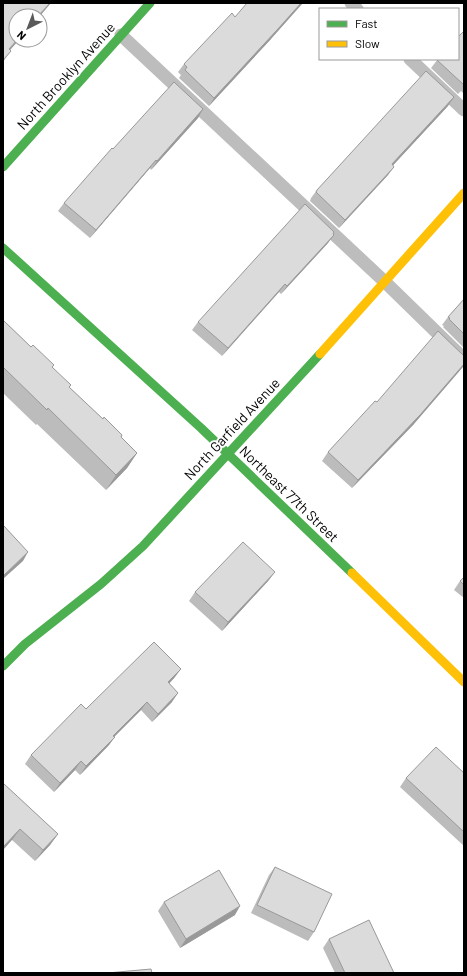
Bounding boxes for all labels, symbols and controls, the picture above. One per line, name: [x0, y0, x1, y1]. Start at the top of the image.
north arrow: [8, 8, 48, 48]
legend: [319, 8, 459, 60]
text: Fast: [355, 16, 378, 30]
street label: North Brooklyn Avenue: [13, 19, 119, 133]
text: Slow: [355, 36, 380, 50]
street label: North Garfield Avenue: [180, 374, 283, 483]
street label: Northeast 77th Street: [236, 442, 342, 545]

